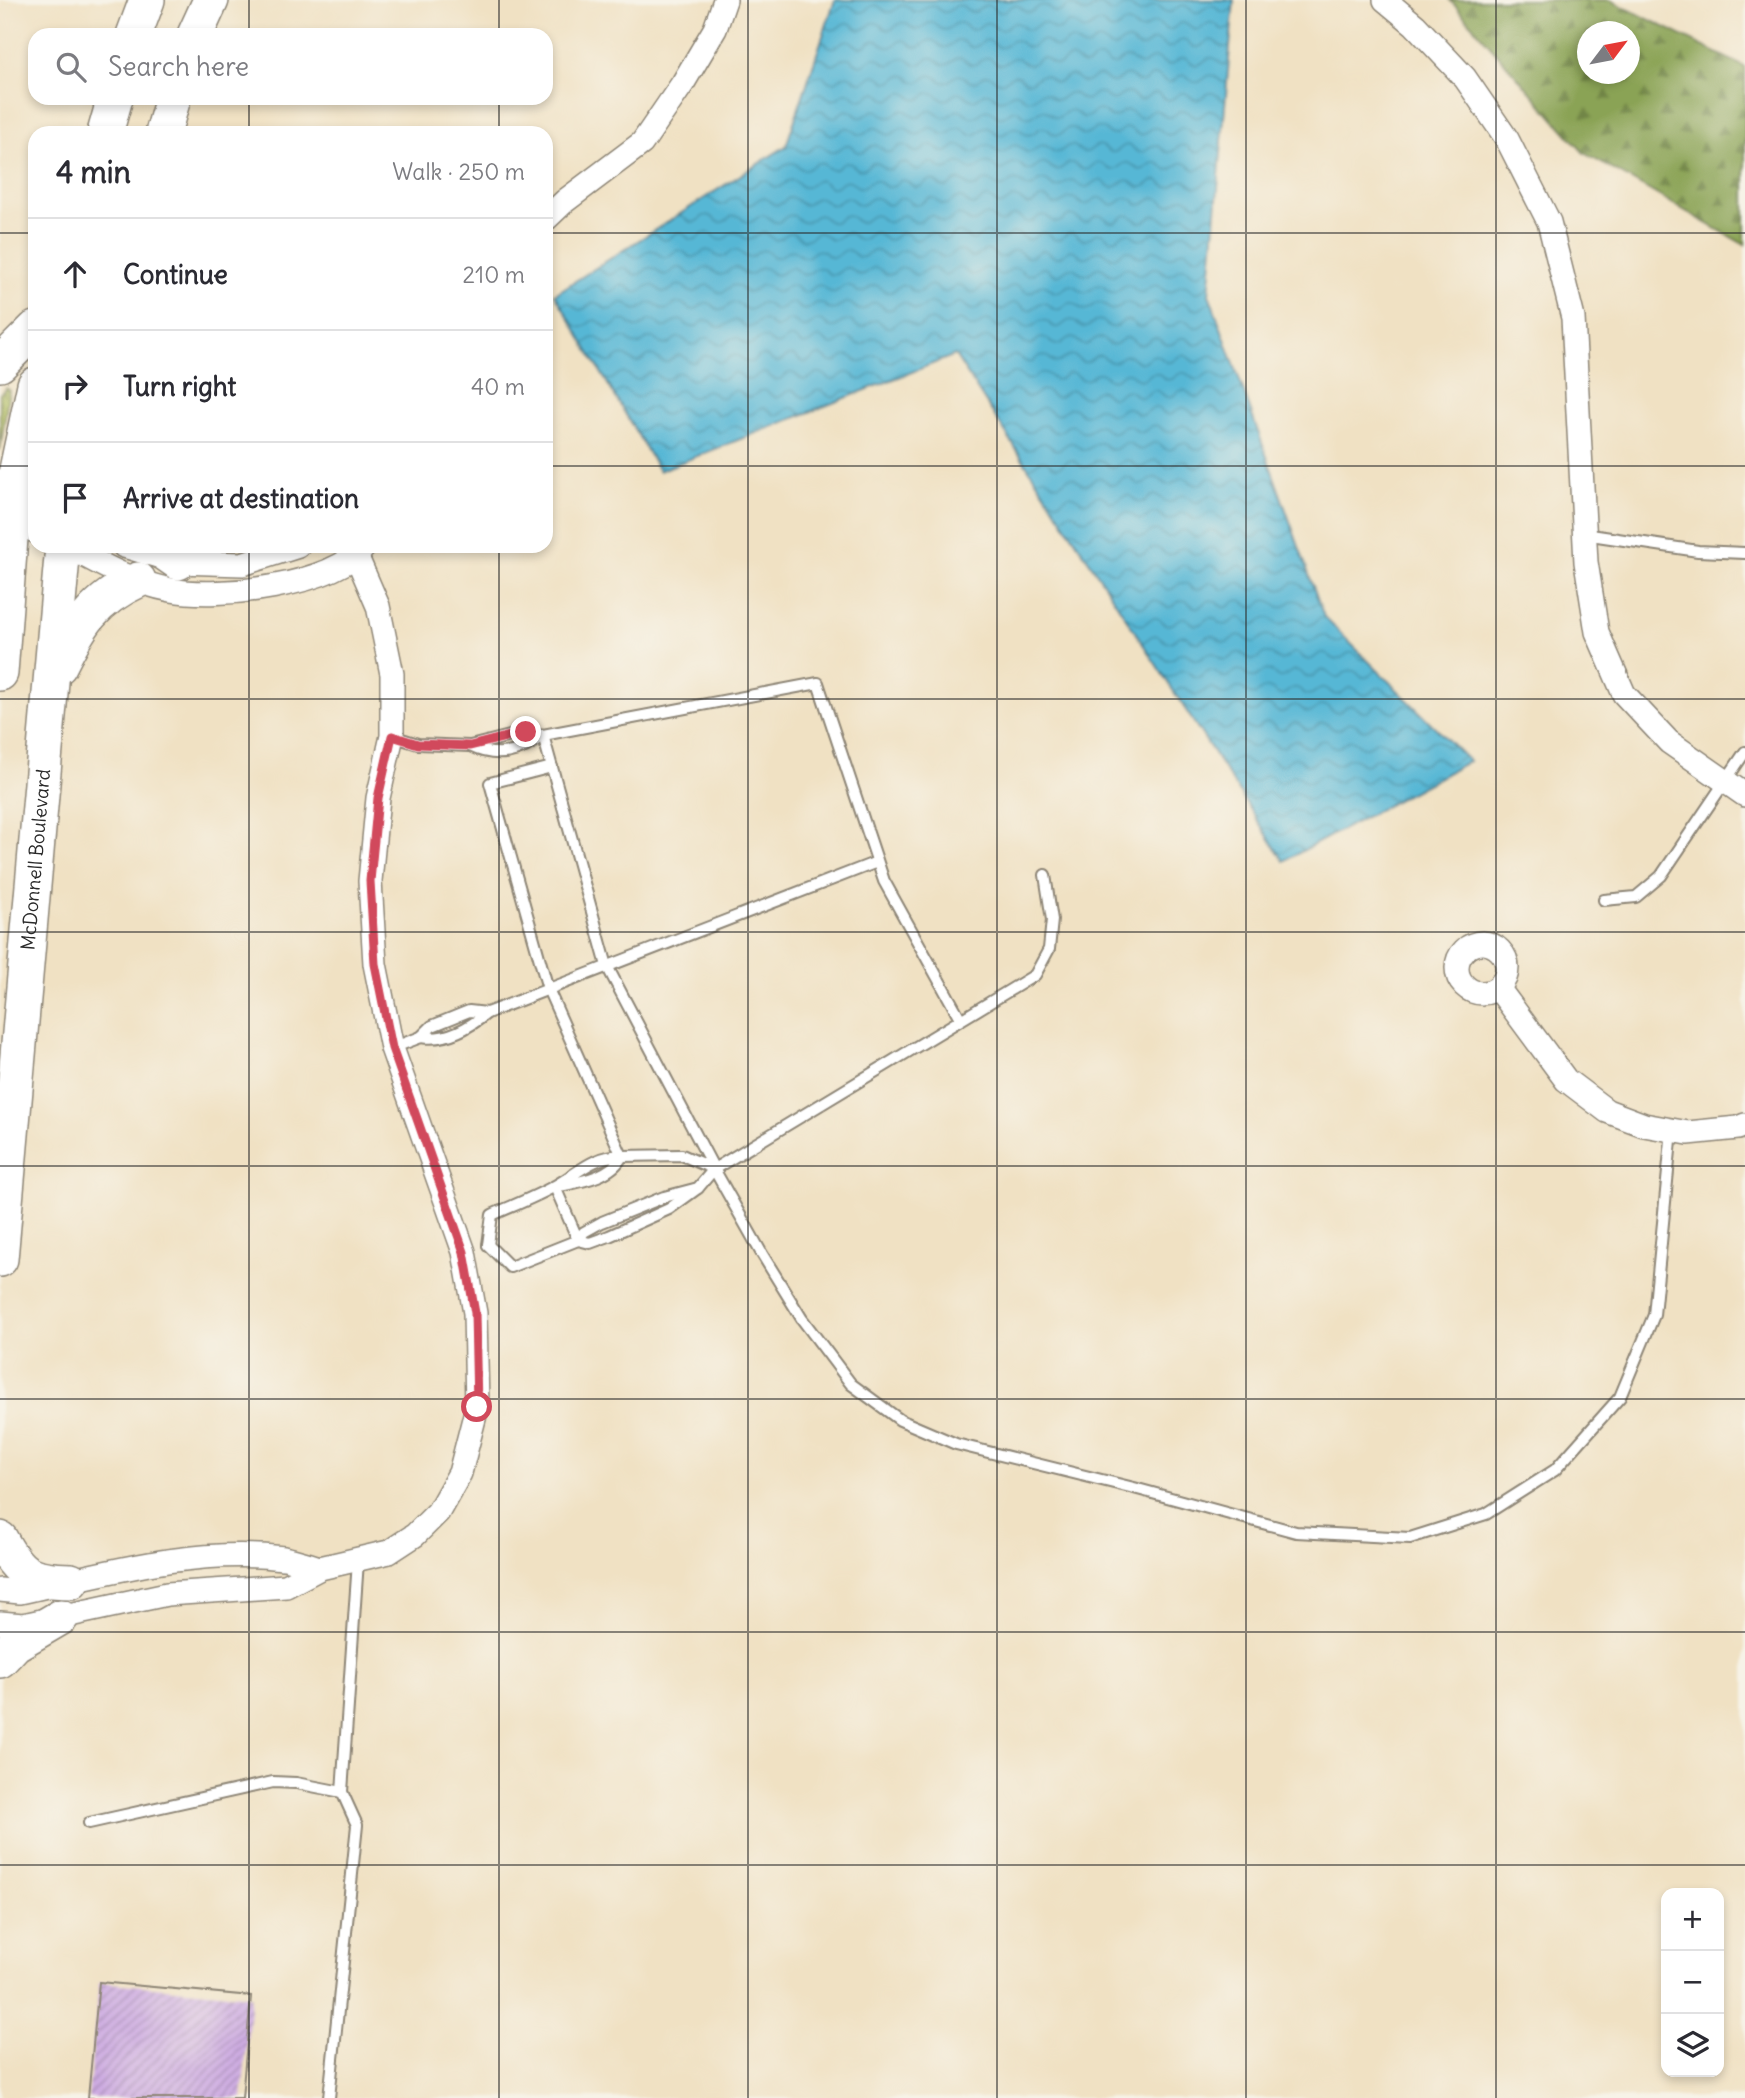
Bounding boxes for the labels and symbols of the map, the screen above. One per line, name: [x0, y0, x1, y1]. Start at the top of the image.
north arrow: [1577, 21, 1640, 84]
route end: [510, 716, 541, 747]
street label: McDonnell Boulevard: [15, 768, 55, 951]
route start: [461, 1391, 492, 1422]

